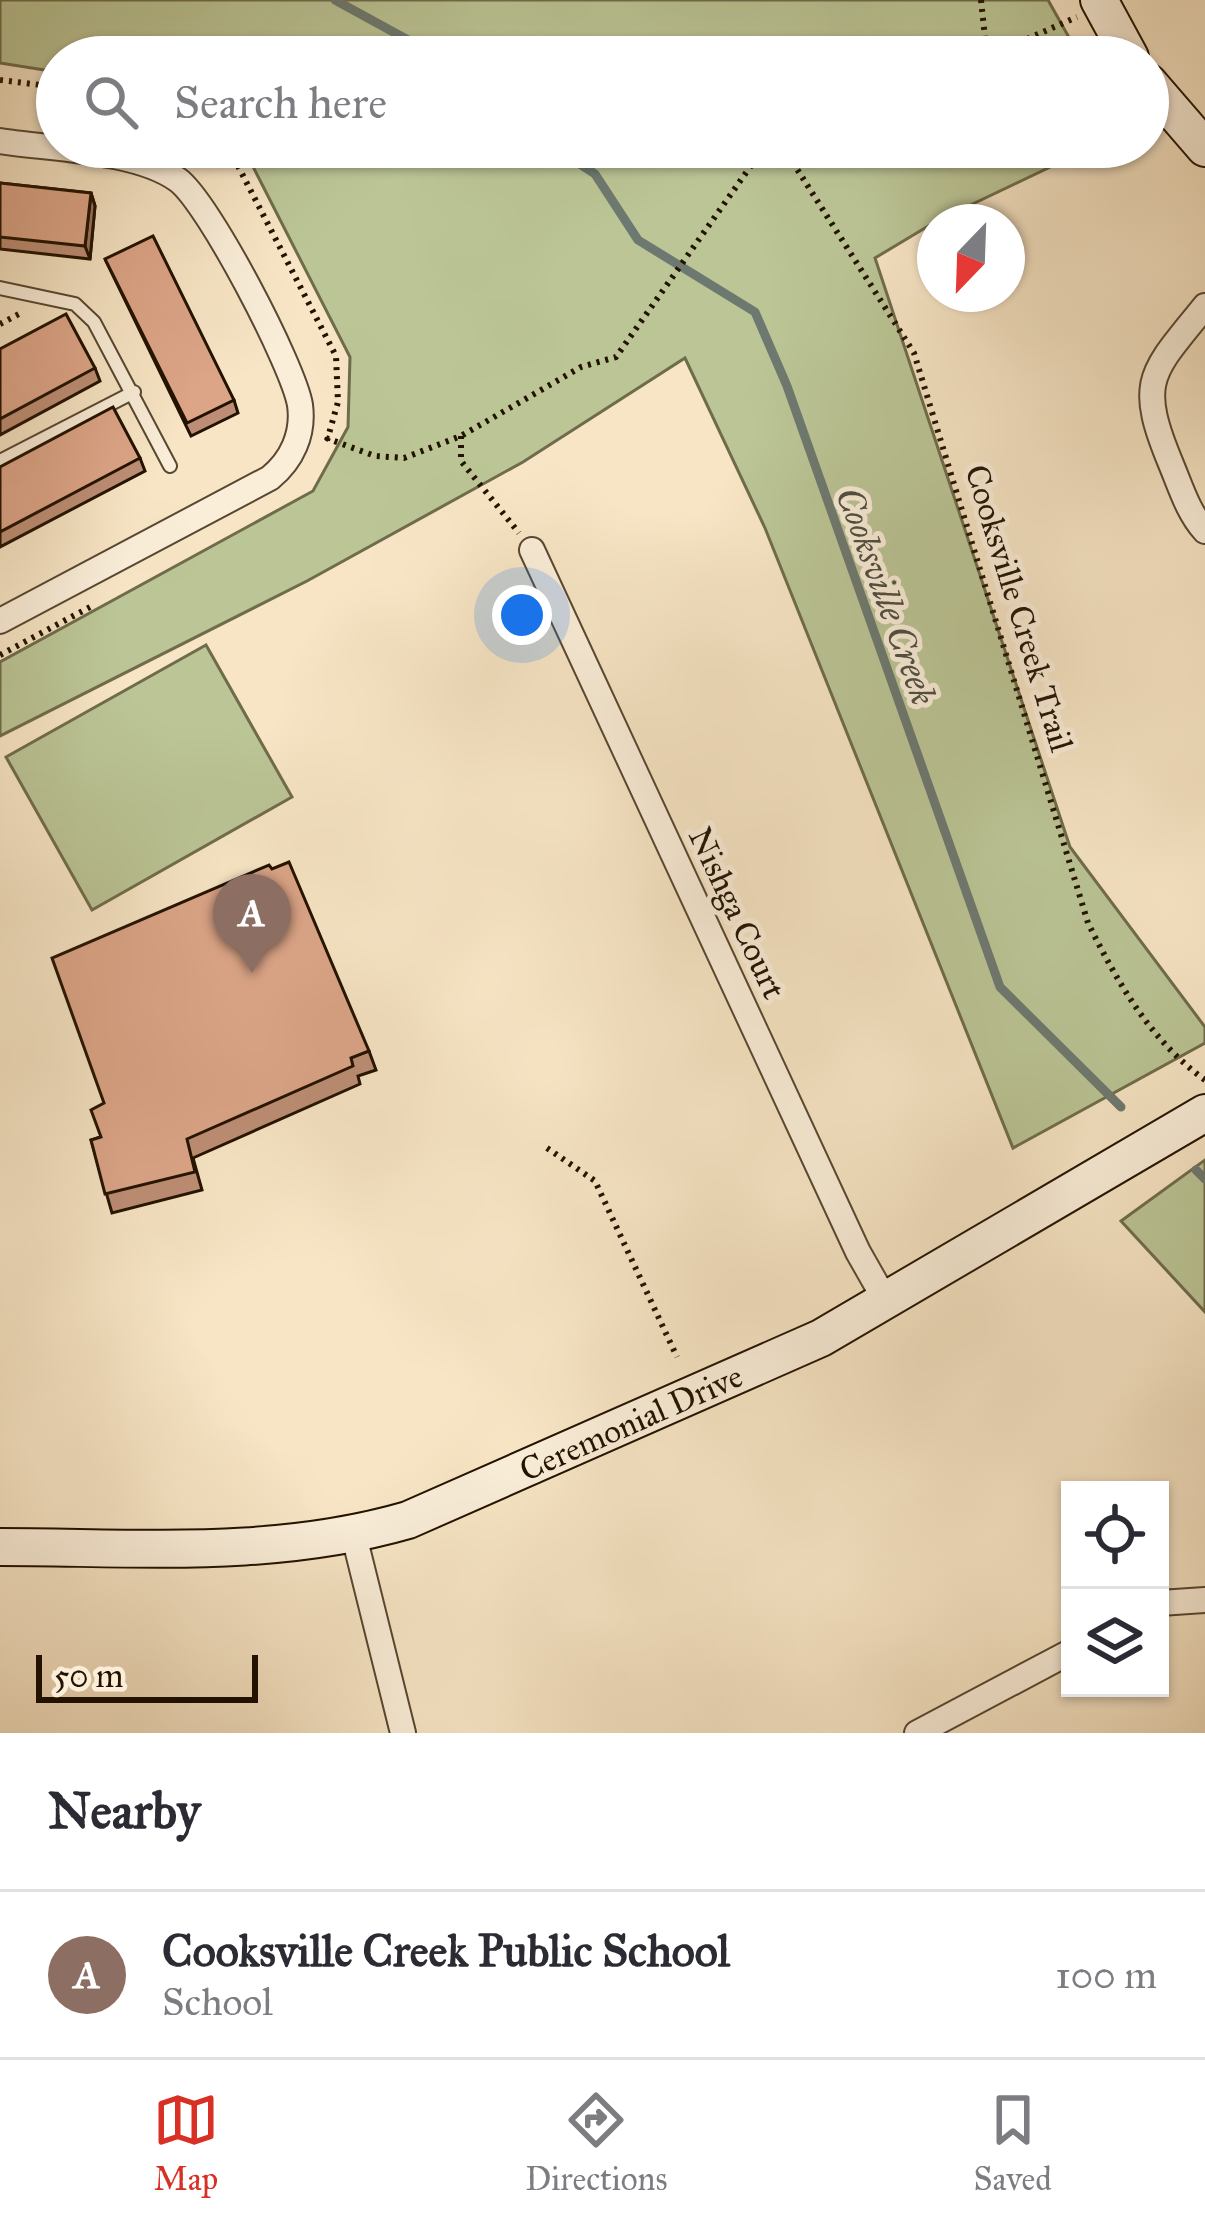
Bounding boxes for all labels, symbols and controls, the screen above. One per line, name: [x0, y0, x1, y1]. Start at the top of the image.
search box: [36, 36, 1169, 168]
icon: search: [78, 69, 144, 135]
text: Search here: [174, 75, 387, 130]
north arrow: [917, 204, 1025, 312]
street label: Cooksville Creek Trail: [956, 460, 1082, 756]
water label: Cooksville Creek: [826, 481, 946, 711]
your location: [492, 585, 552, 645]
street label: Nishga Court: [680, 821, 794, 1005]
pin: A: [213, 874, 291, 973]
street label: Ceremonial Drive: [513, 1356, 749, 1490]
map controls: [1061, 1481, 1169, 1697]
button: locate: [1061, 1481, 1169, 1589]
button: layers: [1061, 1589, 1169, 1697]
scale bar: [36, 1649, 258, 1702]
text: 50 m: [54, 1656, 123, 1696]
text: Nearby: [48, 1780, 200, 1842]
text: Cooksville Creek Public School: [162, 1923, 730, 1978]
text: A: [74, 1951, 100, 1999]
text: 100 m: [1055, 1951, 1157, 1999]
text: School: [162, 1978, 273, 2026]
tab: Map: [153, 2087, 219, 2199]
tab: Directions: [525, 2087, 667, 2199]
tab: Saved: [974, 2087, 1052, 2199]

